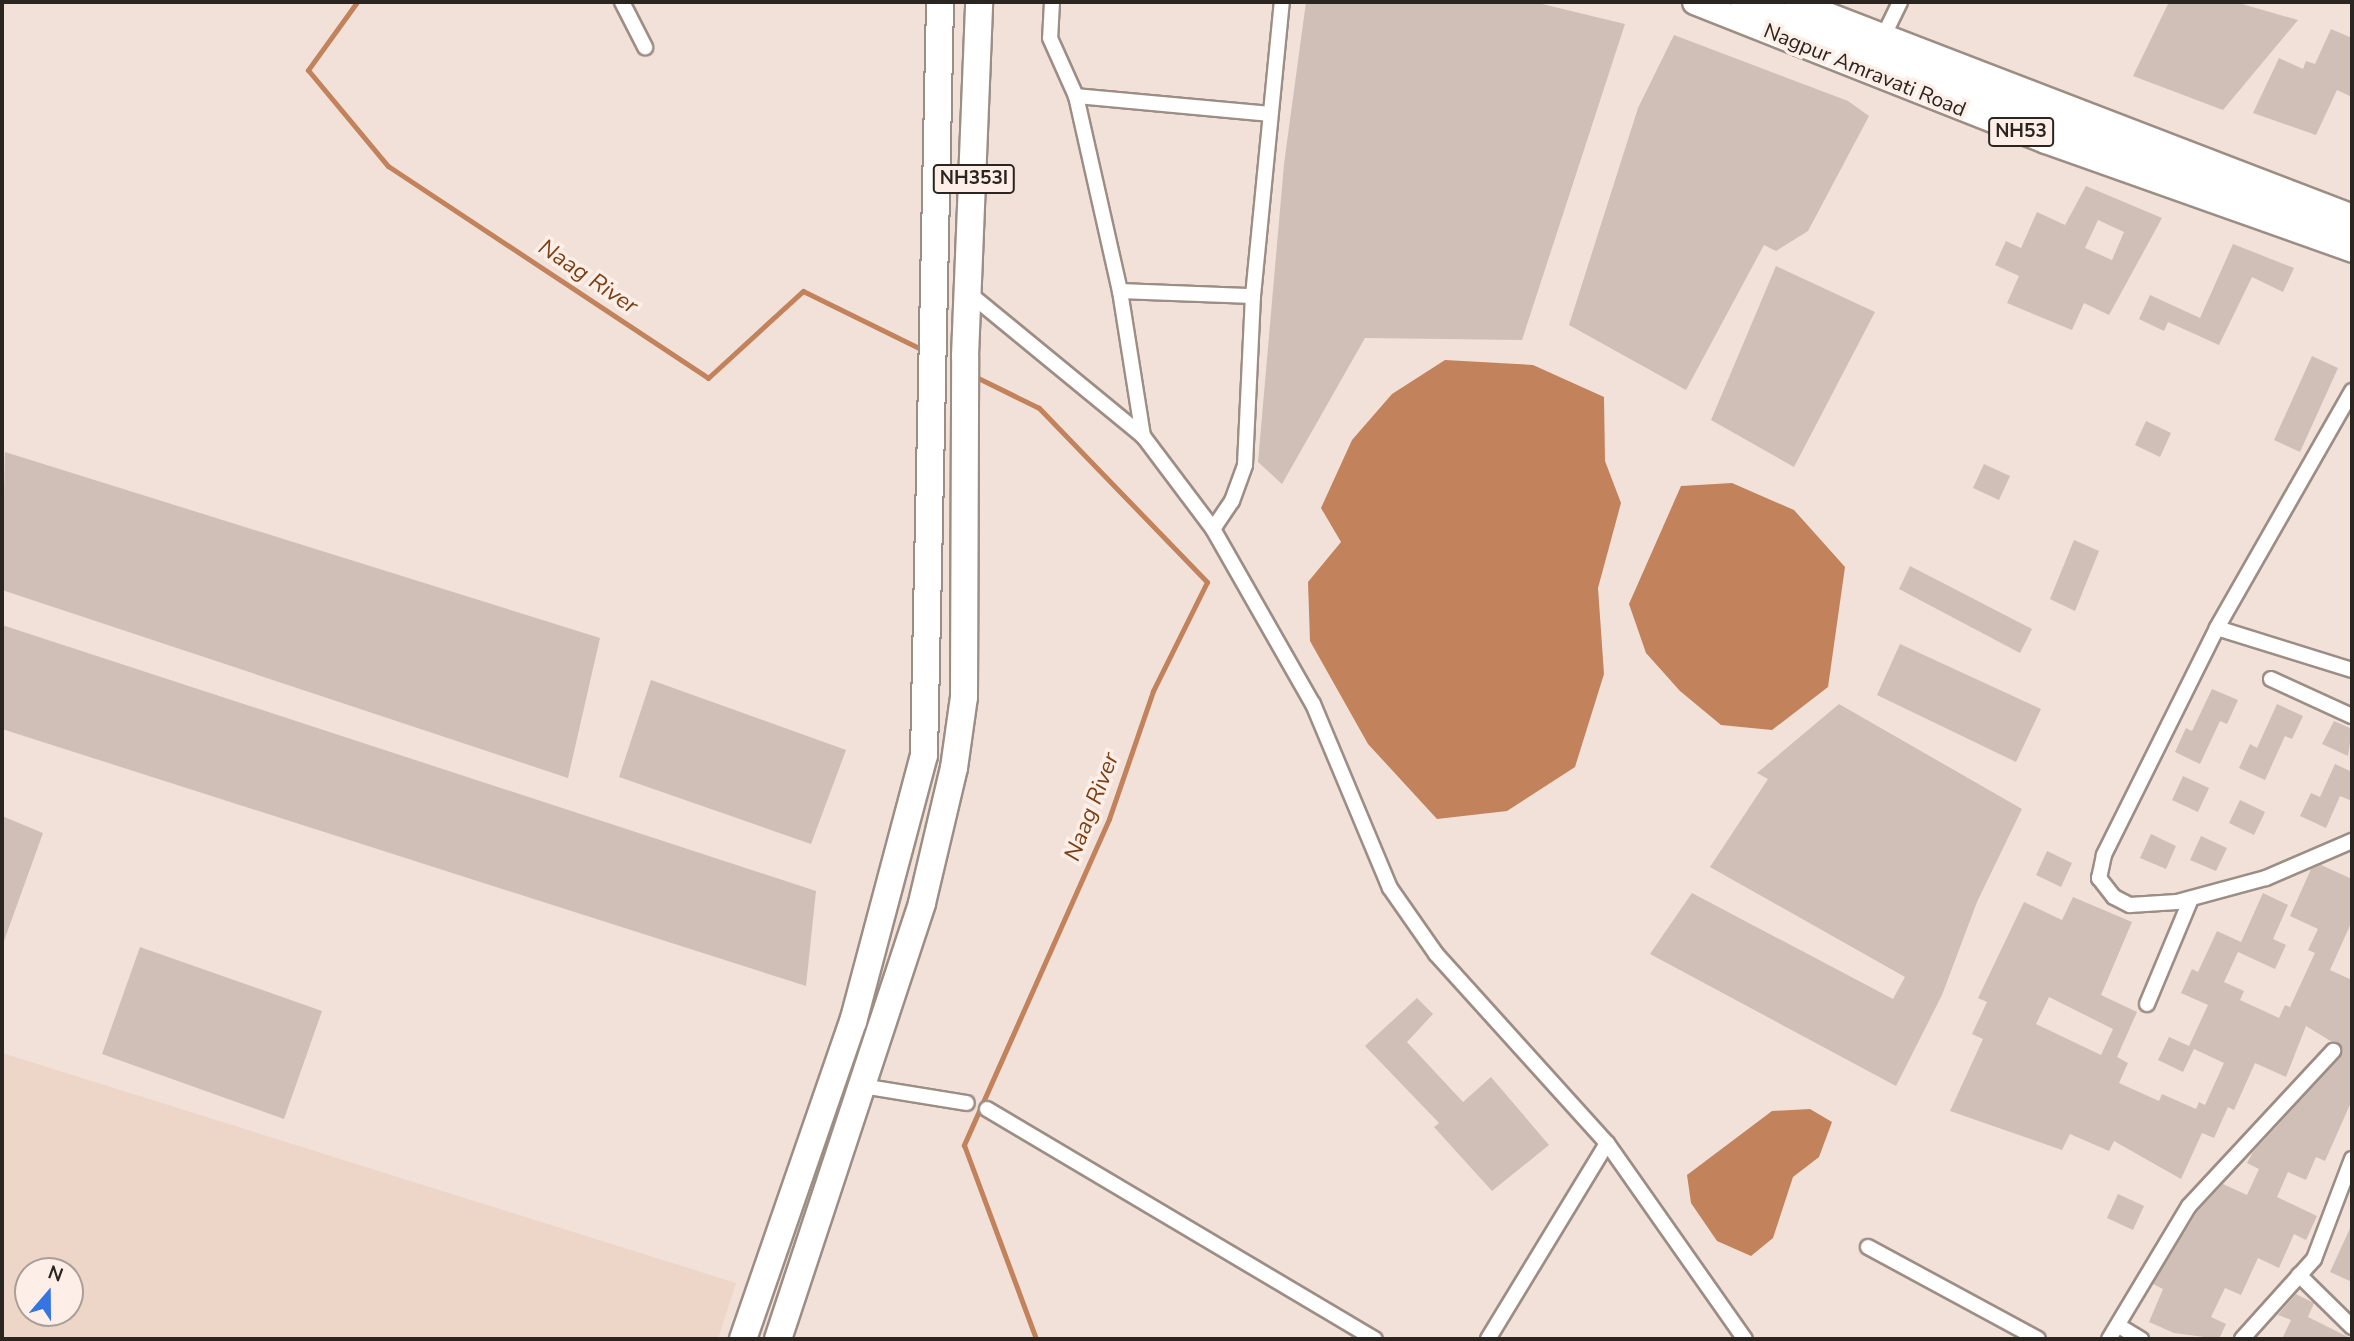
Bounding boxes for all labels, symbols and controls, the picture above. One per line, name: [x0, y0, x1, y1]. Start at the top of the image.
street label: Nagpur Amravati Road: [1760, 18, 1970, 122]
road number: NH53: [1988, 116, 2054, 148]
road number: NH353I: [932, 164, 1016, 195]
water label: Naag River: [533, 234, 643, 320]
water label: Naag River: [1059, 749, 1125, 865]
north arrow: [14, 1257, 84, 1327]
text: N: [44, 1259, 67, 1289]

